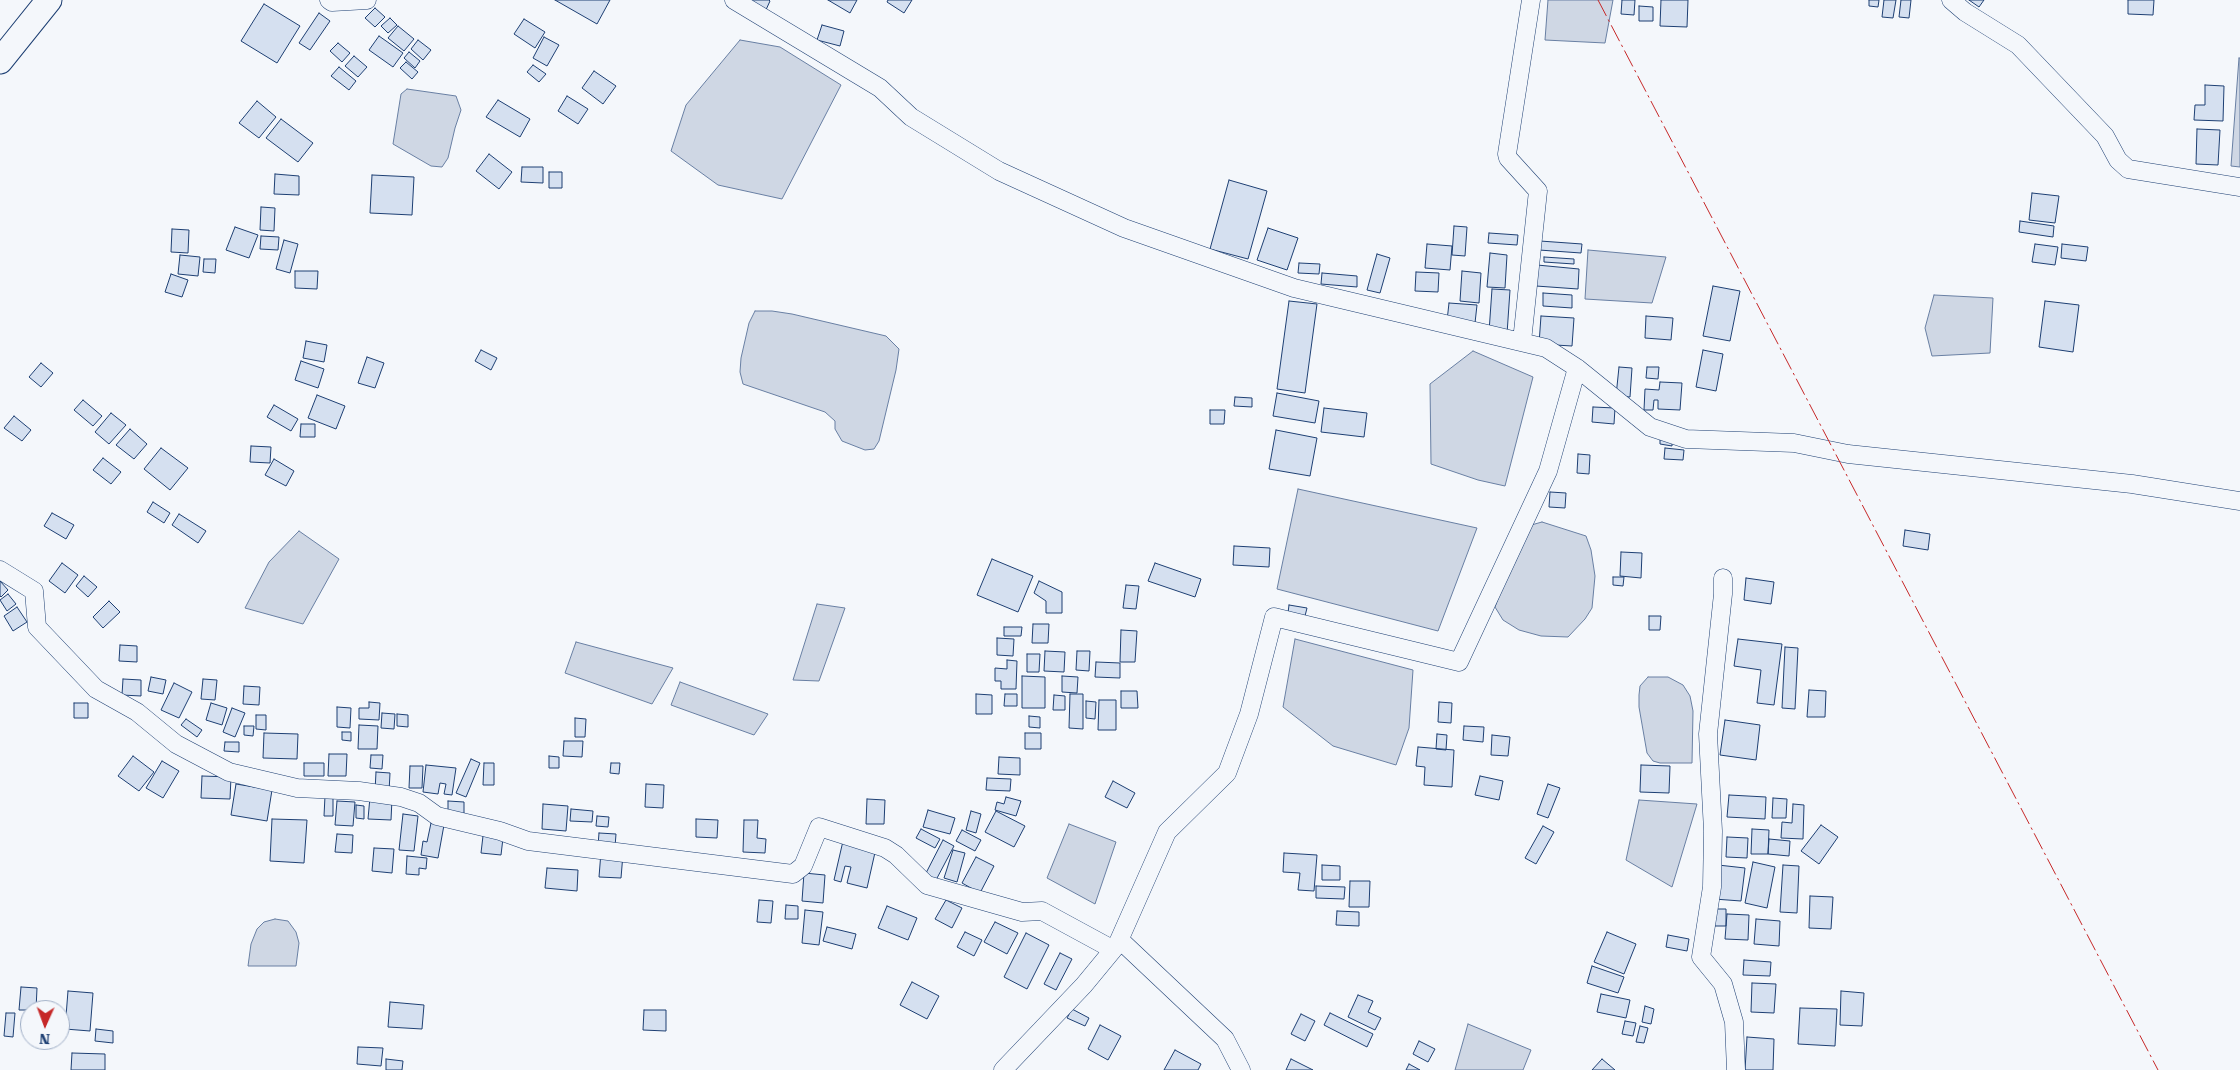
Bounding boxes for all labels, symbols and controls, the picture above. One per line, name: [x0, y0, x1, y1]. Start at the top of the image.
north arrow: [20, 1000, 70, 1050]
text: N: [39, 1031, 50, 1047]

